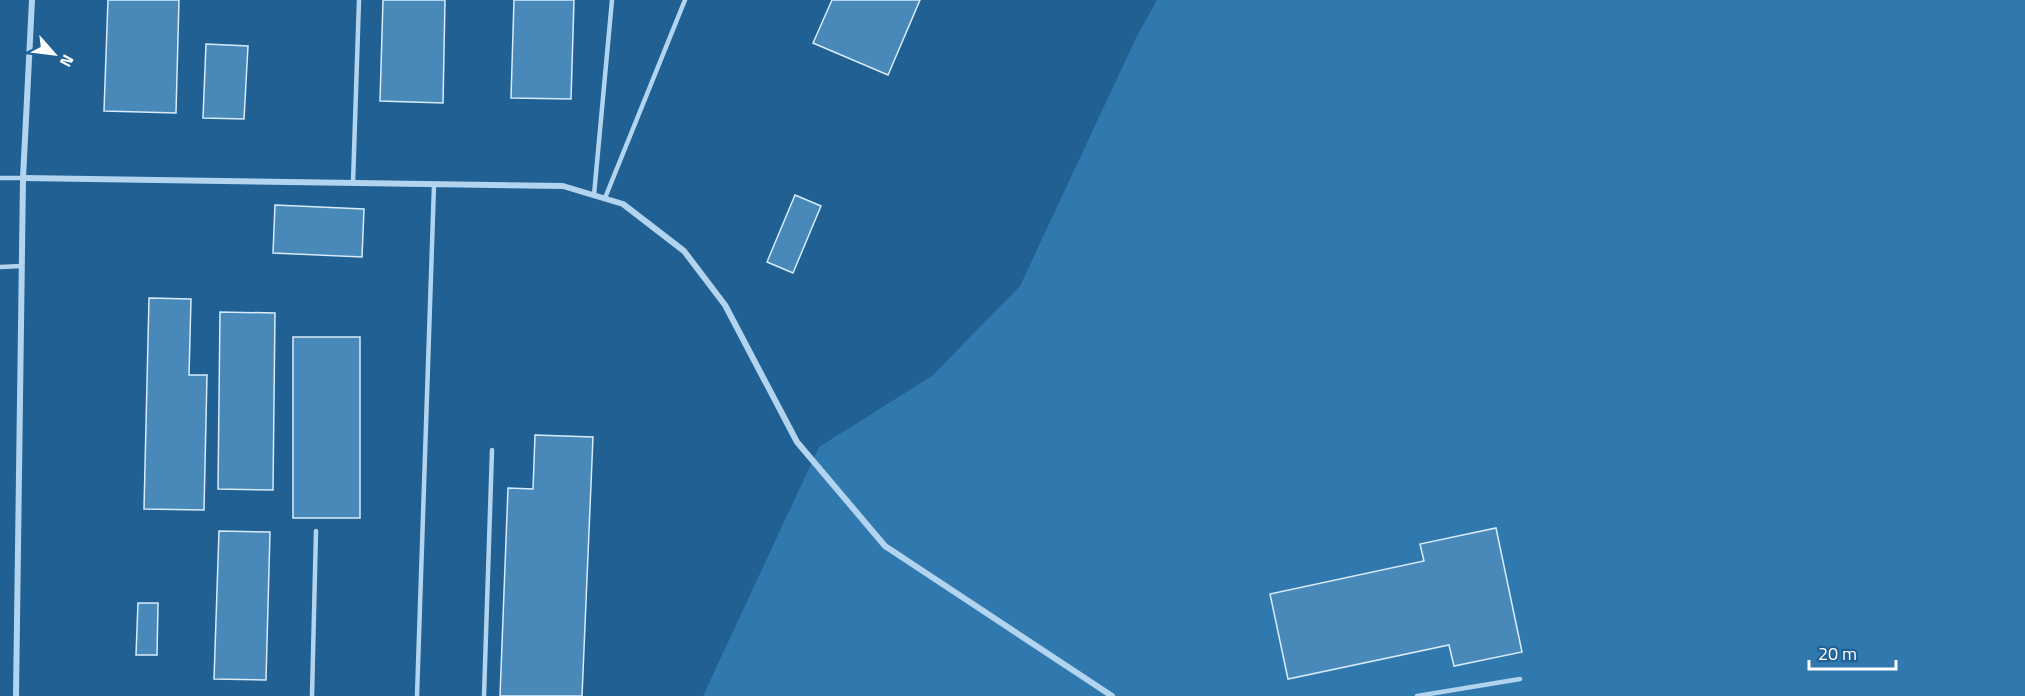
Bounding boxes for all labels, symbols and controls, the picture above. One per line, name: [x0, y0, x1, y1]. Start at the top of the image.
north arrow: [24, 24, 84, 84]
text: N: [54, 51, 80, 72]
scale bar: [1809, 633, 1896, 671]
text: 20 m: [1818, 640, 1857, 667]

